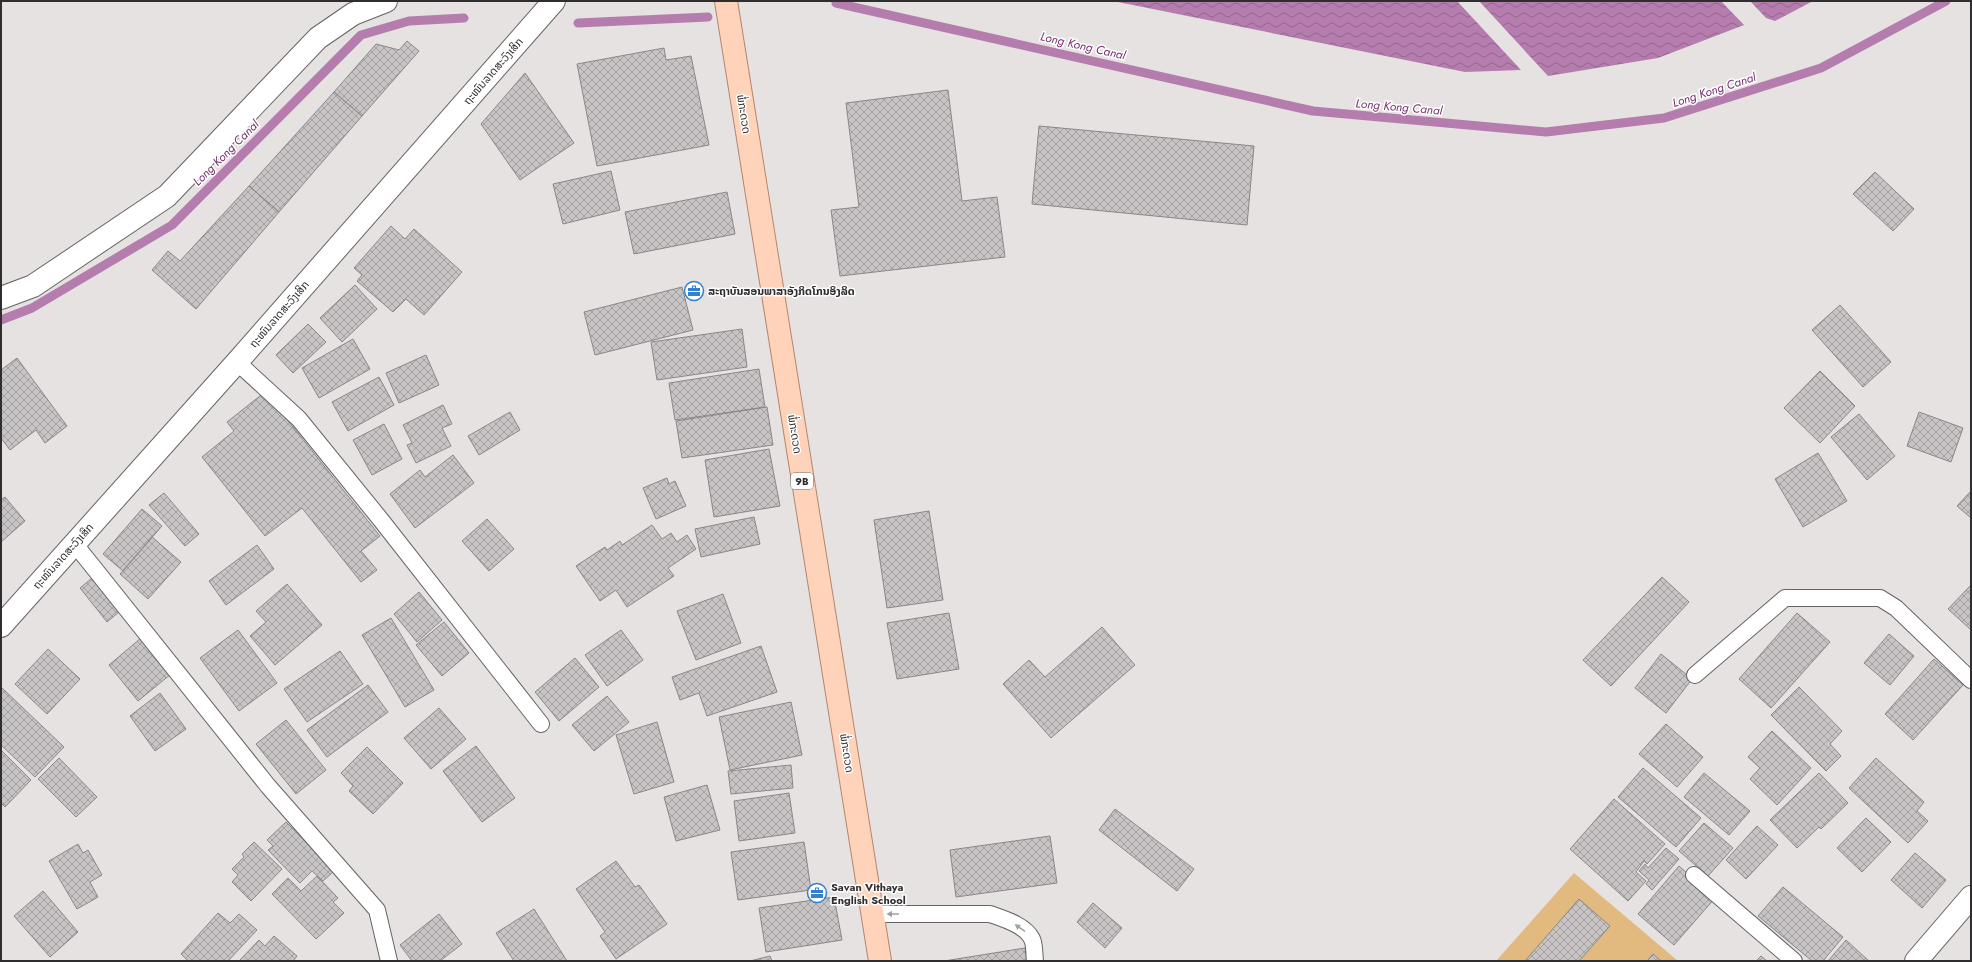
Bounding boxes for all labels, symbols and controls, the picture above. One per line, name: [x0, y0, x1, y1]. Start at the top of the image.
water label: Long Kong Canal: [1039, 27, 1129, 65]
street label: ຖະໜົນລາດສະວົງເສິກ: [459, 34, 527, 108]
water label: Long Kong Canal: [1670, 68, 1759, 112]
street label: ພໍ່ກະດວດ: [733, 93, 755, 135]
water label: Long Kong Canal: [1355, 94, 1444, 120]
water label: Long Kong Canal: [189, 115, 264, 190]
street label: ຖະໜົນລາດສະວົງເສິກ: [245, 277, 313, 351]
office icon: ສະຖາບັນສອນພາສາອັງກິດໂກນອິງລິດ: [683, 280, 705, 302]
place label: ສະຖາບັນສອນພາສາອັງກິດໂກນອິງລິດ: [708, 283, 855, 299]
street label: ພໍ່ກະດວດ: [784, 413, 806, 455]
road number: 9B: [791, 473, 813, 489]
street label: ຖະໜົນລາດສະວົງເສິກ: [29, 519, 97, 593]
street label: ພໍ່ກະດວດ: [836, 732, 858, 774]
place label: Savan Vithaya English School: [831, 879, 906, 908]
office icon: Savan Vithaya English School: [806, 882, 828, 904]
one-way arrow: [886, 911, 899, 917]
one-way arrow: [1015, 924, 1025, 932]

